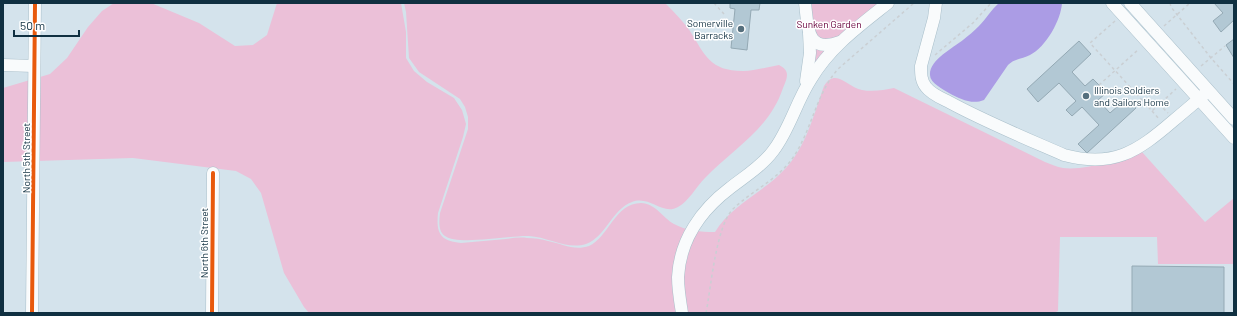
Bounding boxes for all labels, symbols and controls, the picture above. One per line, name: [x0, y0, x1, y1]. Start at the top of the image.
scale bar: [14, 12, 79, 38]
place label: Somerville Barracks: [687, 17, 733, 41]
text: 50 m: [20, 18, 45, 32]
park label: Sunken Garden: [796, 18, 862, 30]
marker: Somerville Barracks: [736, 24, 746, 34]
place label: Illinois Soldiers and Sailors Home: [1094, 84, 1169, 108]
marker: Illinois Soldiers and Sailors Home: [1081, 91, 1091, 101]
street label: North 5th Street: [20, 122, 32, 193]
street label: North 6th Street: [198, 207, 210, 278]

